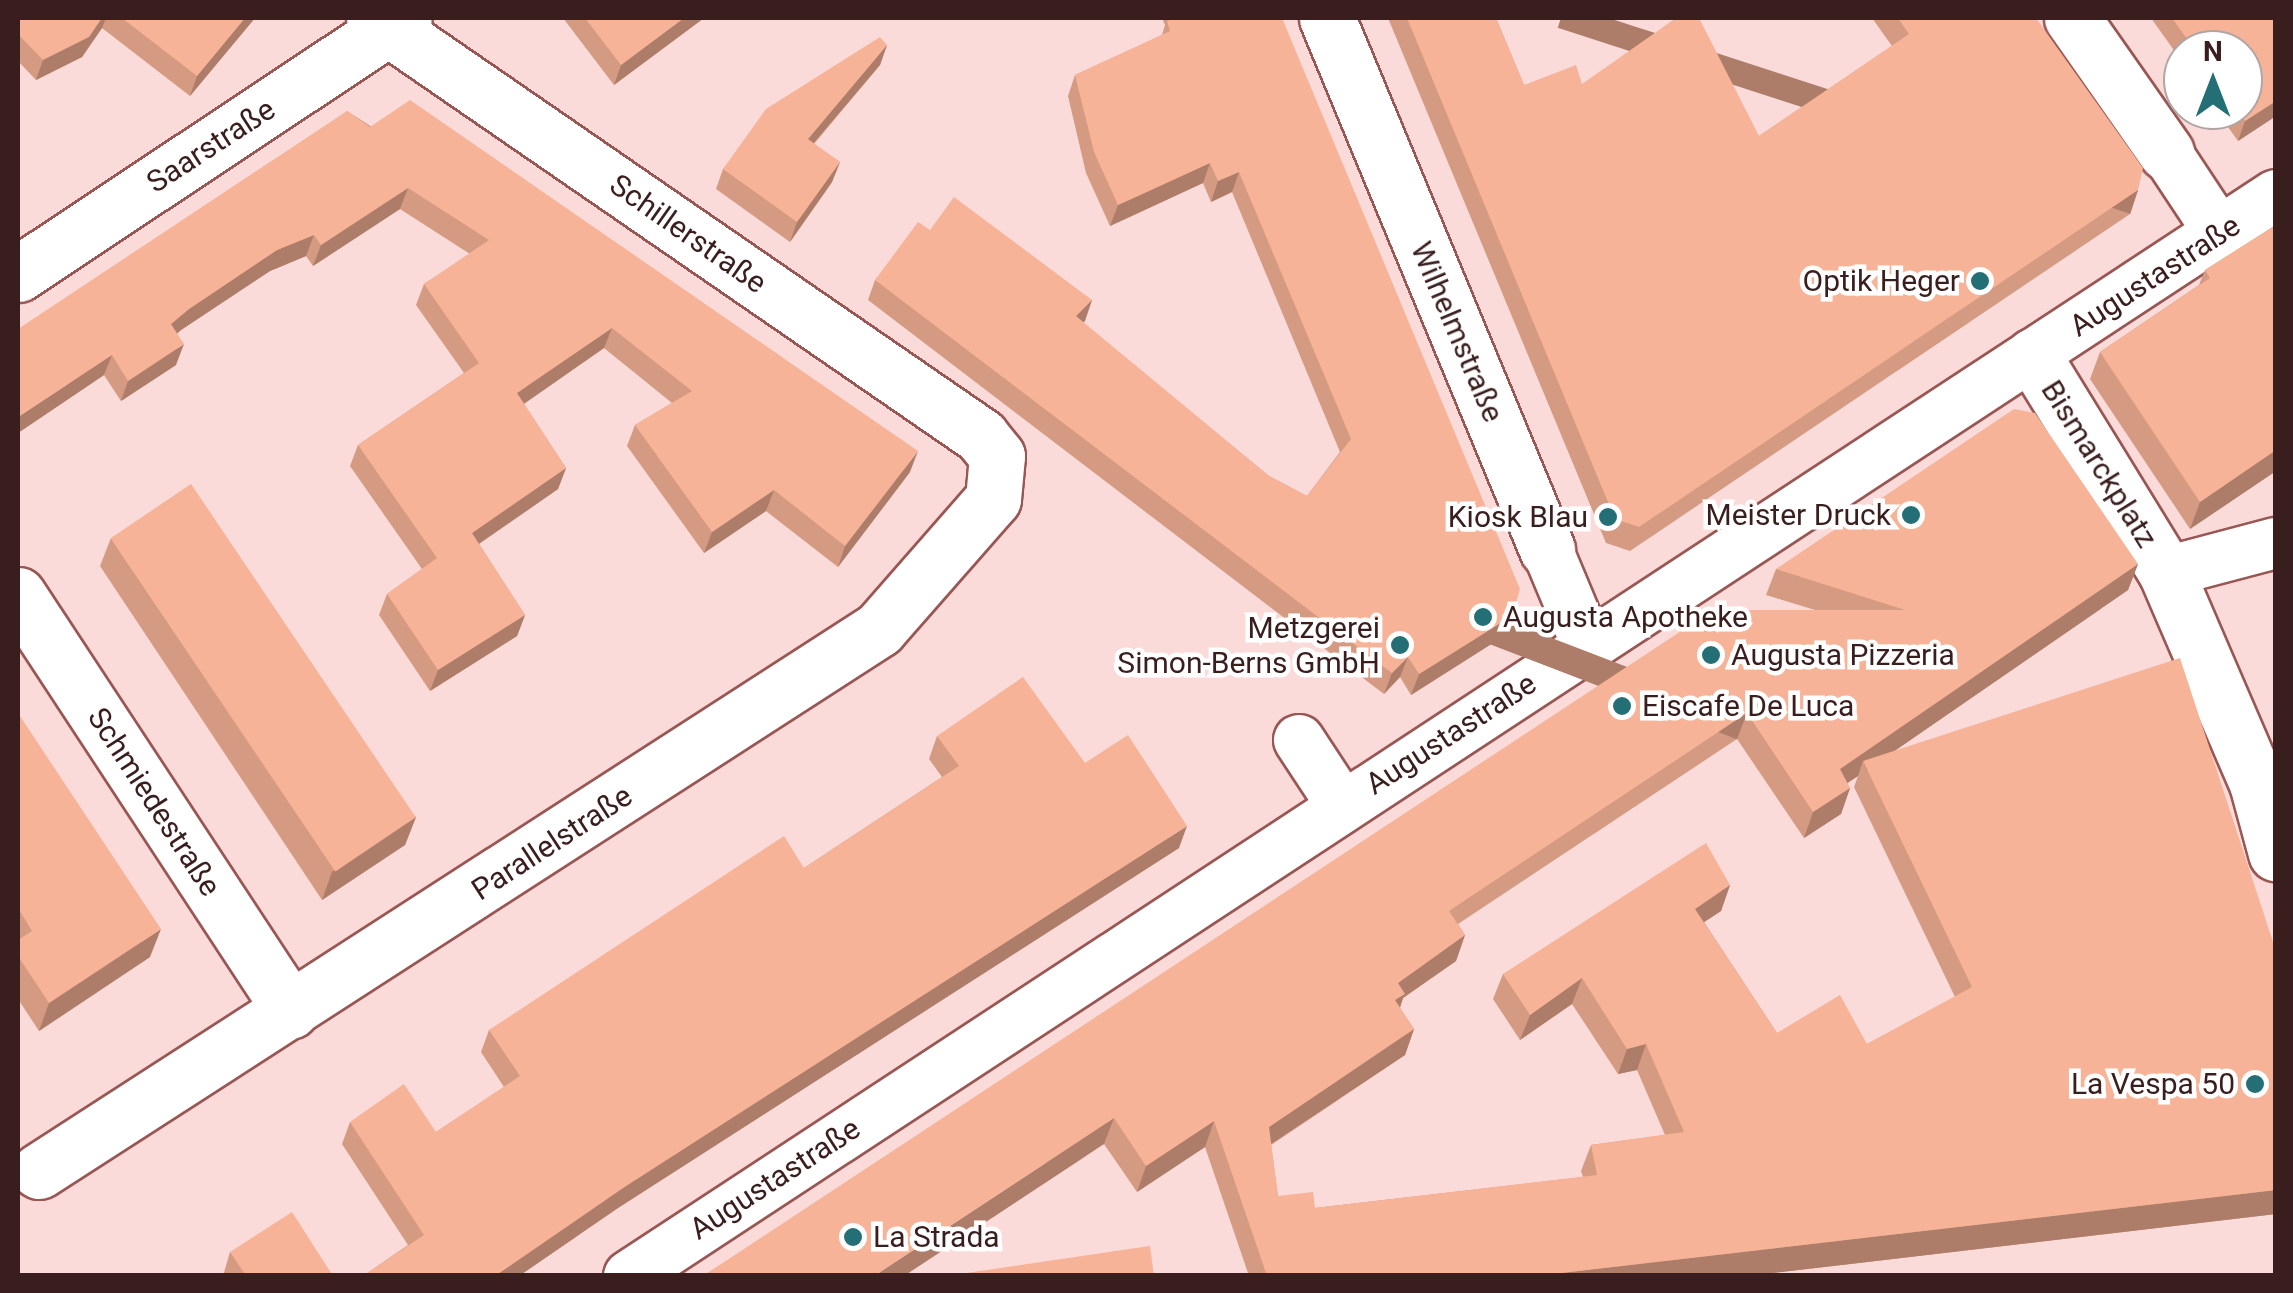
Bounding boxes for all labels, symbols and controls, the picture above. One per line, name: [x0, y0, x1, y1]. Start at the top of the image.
north arrow: [2163, 30, 2263, 130]
text: N: [2203, 35, 2223, 68]
street label: Saarstraße: [140, 91, 282, 201]
street label: Schillerstraße: [603, 167, 773, 301]
street label: Augustastraße: [2063, 208, 2247, 344]
street label: Wilhelmstraße: [1403, 237, 1511, 427]
place label: Optik Heger: [1803, 263, 1960, 299]
marker: Optik Heger: [1969, 270, 1991, 292]
street label: Bismarckplatz: [2033, 374, 2165, 554]
place label: Meister Druck: [1705, 497, 1891, 533]
place label: Kiosk Blau: [1448, 499, 1588, 535]
marker: Meister Druck: [1900, 504, 1922, 526]
marker: Kiosk Blau: [1597, 506, 1619, 528]
place label: Augusta Apotheke: [1503, 599, 1748, 635]
marker: Augusta Apotheke: [1472, 606, 1494, 628]
place label: Metzgerei Simon-Berns GmbH: [1117, 610, 1380, 680]
marker: Metzgerei Simon-Berns GmbH: [1389, 634, 1411, 656]
place label: Augusta Pizzeria: [1731, 637, 1955, 673]
marker: Augusta Pizzeria: [1700, 644, 1722, 666]
street label: Augustastraße: [1359, 666, 1543, 802]
place label: Eiscafe De Luca: [1642, 688, 1854, 724]
marker: Eiscafe De Luca: [1611, 695, 1633, 717]
street label: Schmiedestraße: [80, 701, 228, 903]
street label: Parallelstraße: [465, 778, 639, 908]
place label: La Vespa 50: [2071, 1066, 2235, 1102]
marker: La Vespa 50: [2244, 1073, 2266, 1095]
street label: Augustastraße: [683, 1111, 867, 1247]
place label: La Strada: [873, 1219, 1000, 1255]
marker: La Strada: [842, 1226, 864, 1248]

